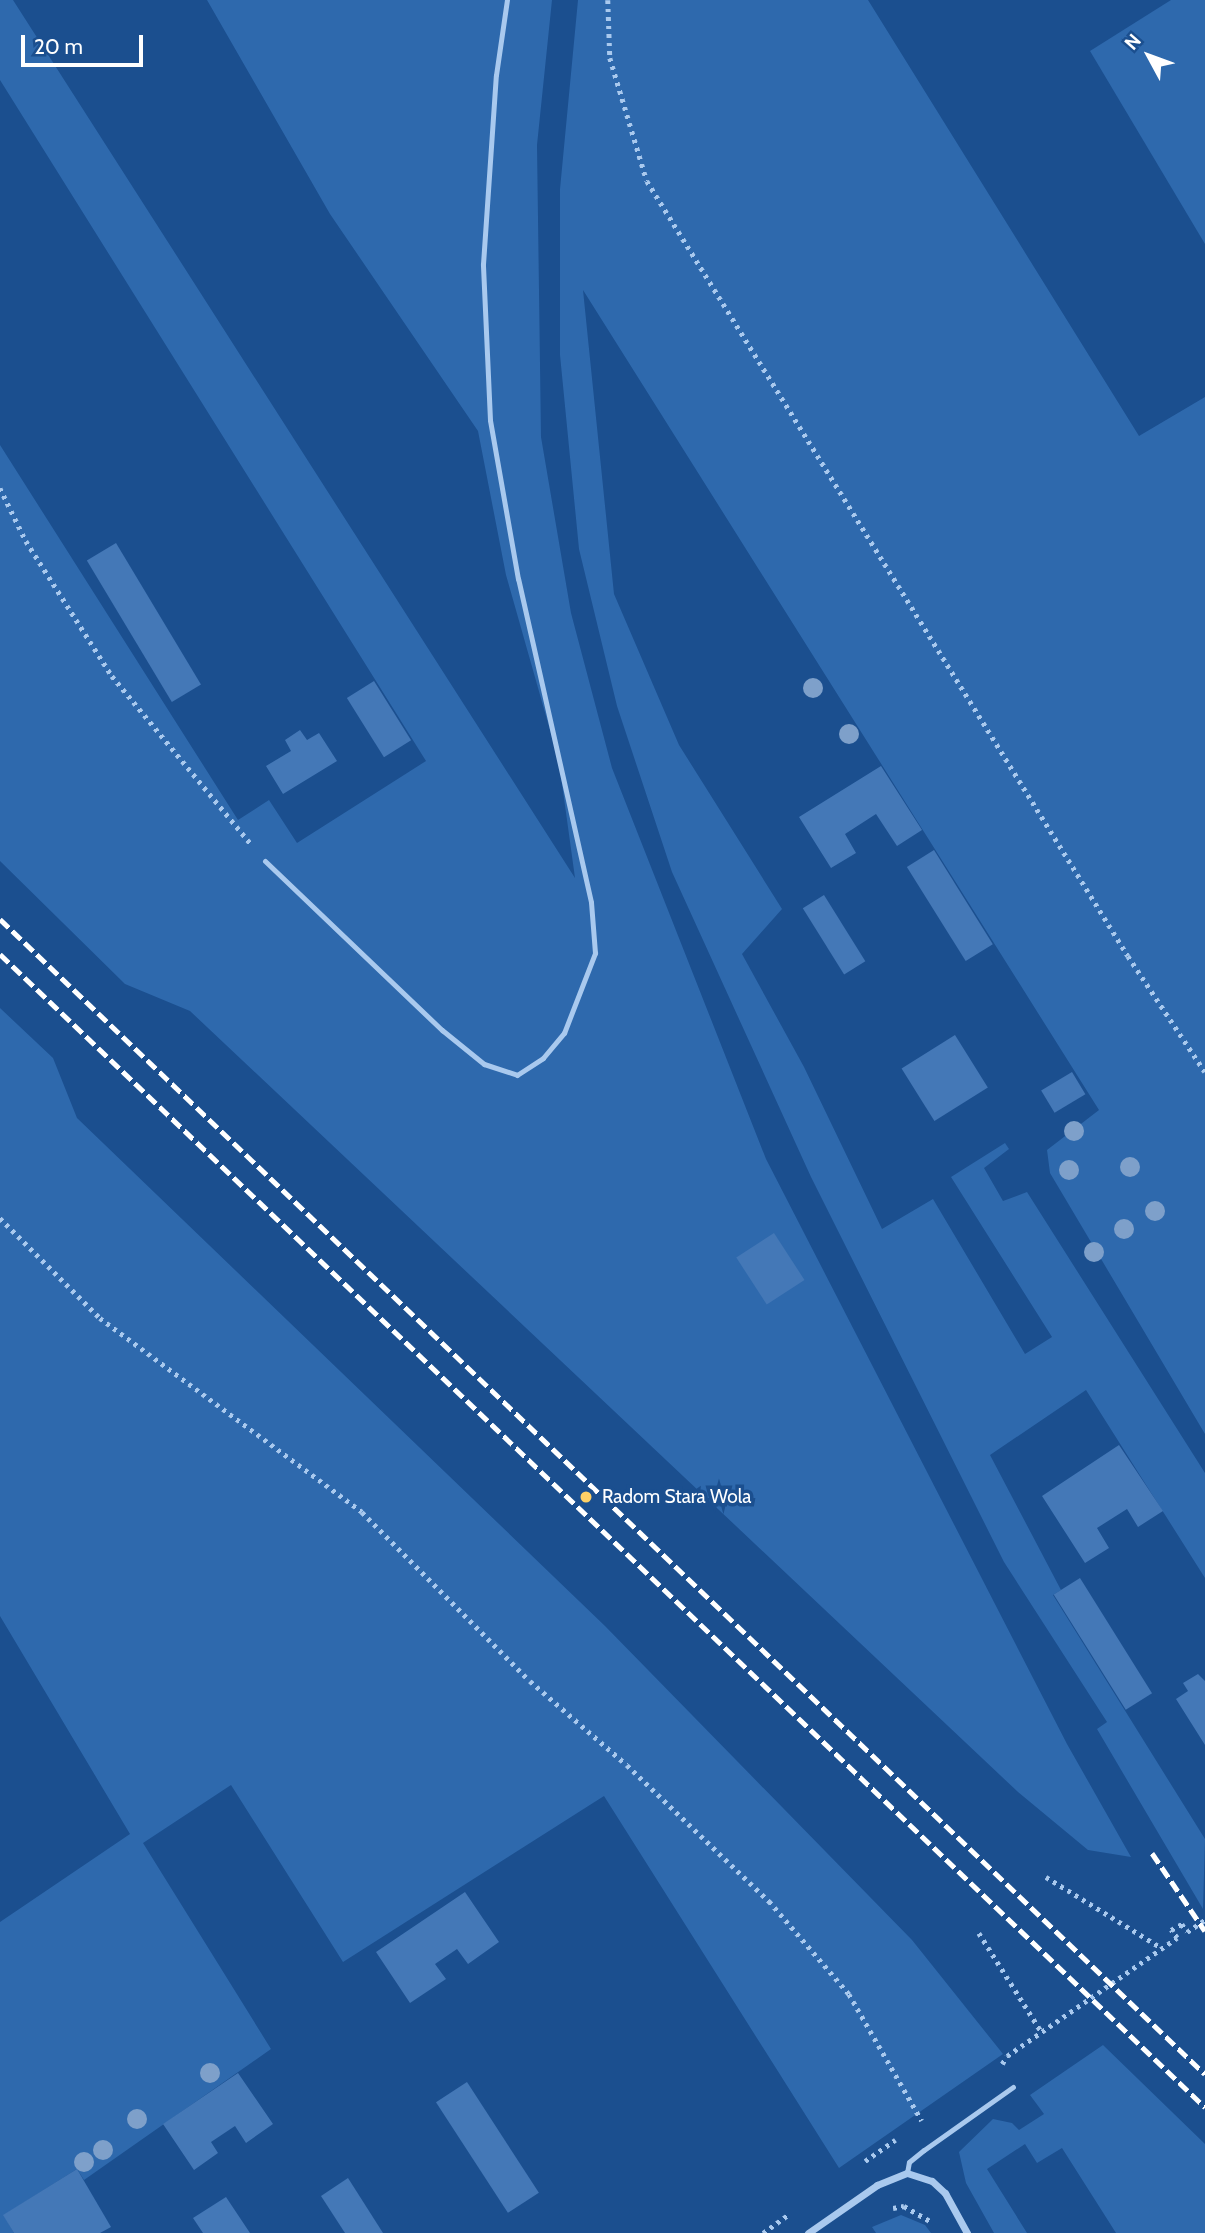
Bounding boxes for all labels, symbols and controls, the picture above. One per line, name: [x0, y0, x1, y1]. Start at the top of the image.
scale bar: [24, 21, 147, 65]
north arrow: [1114, 21, 1184, 91]
text: N: [1120, 29, 1146, 55]
text: 20 m: [34, 34, 83, 59]
place label: Radom Stara Wola: [602, 1486, 751, 1508]
marker: Radom Stara Wola: [576, 1487, 596, 1507]

